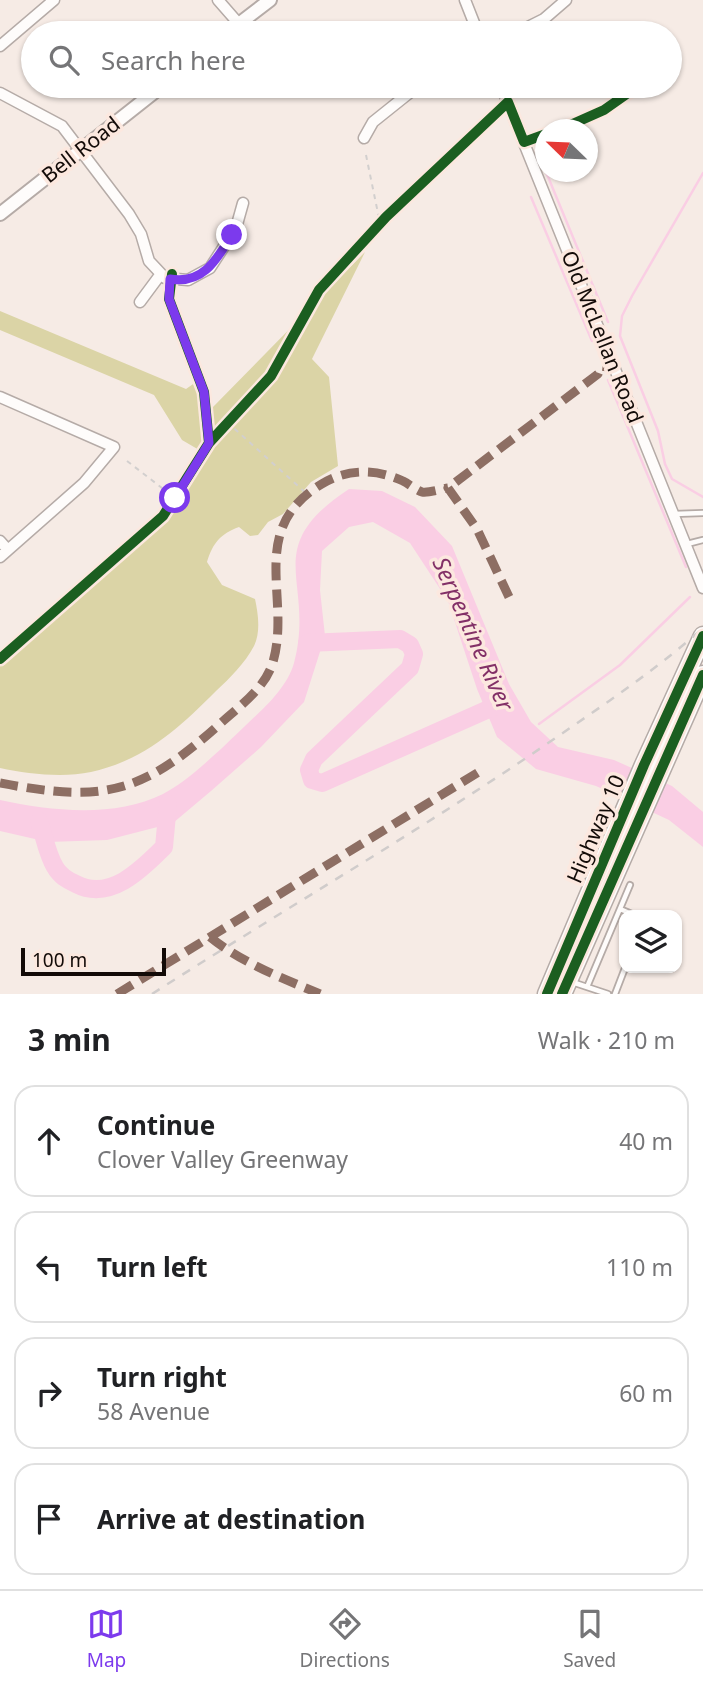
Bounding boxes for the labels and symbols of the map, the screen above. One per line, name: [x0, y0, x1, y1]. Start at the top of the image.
street label: Bell Road: [35, 110, 125, 189]
north arrow: [535, 119, 598, 182]
route end: [216, 219, 247, 250]
street label: Old McLellan Road: [556, 246, 650, 427]
route start: [159, 482, 190, 513]
water label: Serpentine River: [426, 552, 522, 716]
street label: Highway 10: [560, 770, 631, 887]
scale bar: [21, 945, 166, 977]

